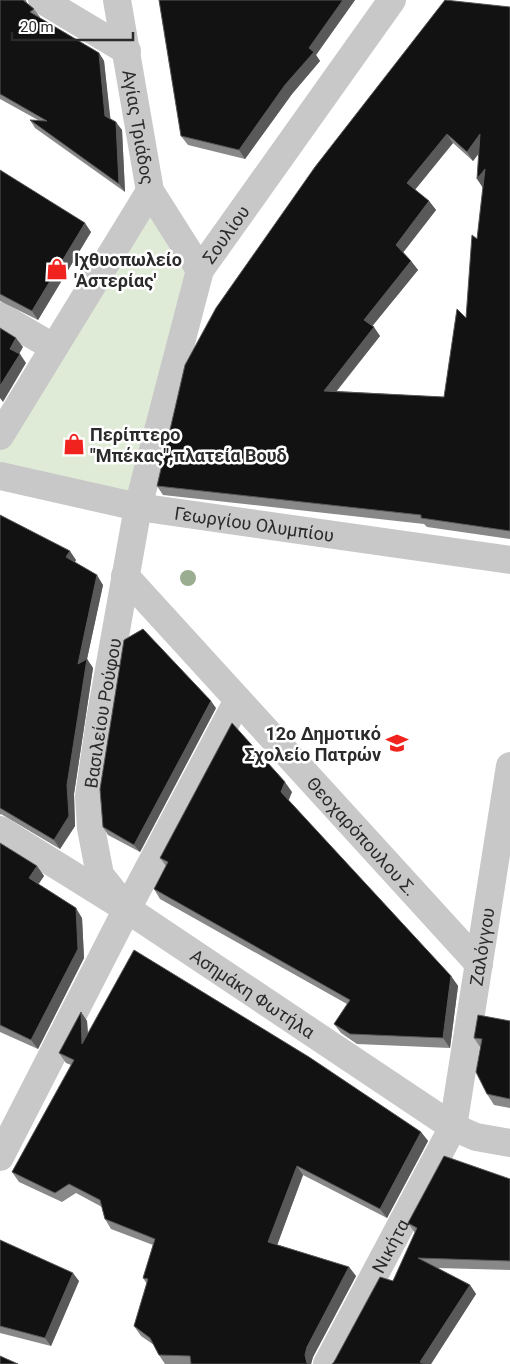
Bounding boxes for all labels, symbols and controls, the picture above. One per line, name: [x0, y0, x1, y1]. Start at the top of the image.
scale bar: [12, 10, 134, 42]
text: 20 m: [20, 18, 54, 36]
street label: Αγίας Τριάδος: [119, 68, 159, 186]
street label: Σουλίου: [198, 201, 253, 267]
place label: Ιχθυοπωλείο 'Αστερίας': [74, 249, 182, 291]
shop icon: Ιχθυοπωλείο 'Αστερίας': [44, 256, 70, 282]
place label: Περίπτερο "Μπέκας",πλατεία Βουδ: [90, 424, 287, 466]
shop icon: Περίπτερο "Μπέκας",πλατεία Βουδ: [61, 431, 87, 457]
street label: Γεωργίου Ολυμπίου: [173, 502, 335, 545]
street label: Βασιλείου Ρούφου: [80, 636, 125, 789]
place label: 12ο Δημοτικό Σχολείο Πατρών: [244, 723, 381, 766]
school or university icon: 12ο Δημοτικό Σχολείο Πατρών: [384, 730, 410, 756]
street label: Θεοχαρόπουλου Σ.: [303, 772, 422, 900]
street label: Ζαλόγγου: [465, 906, 498, 987]
street label: Ασημάκη Φωτήλα: [187, 944, 320, 1043]
street label: Νικήτα: [367, 1214, 413, 1276]

